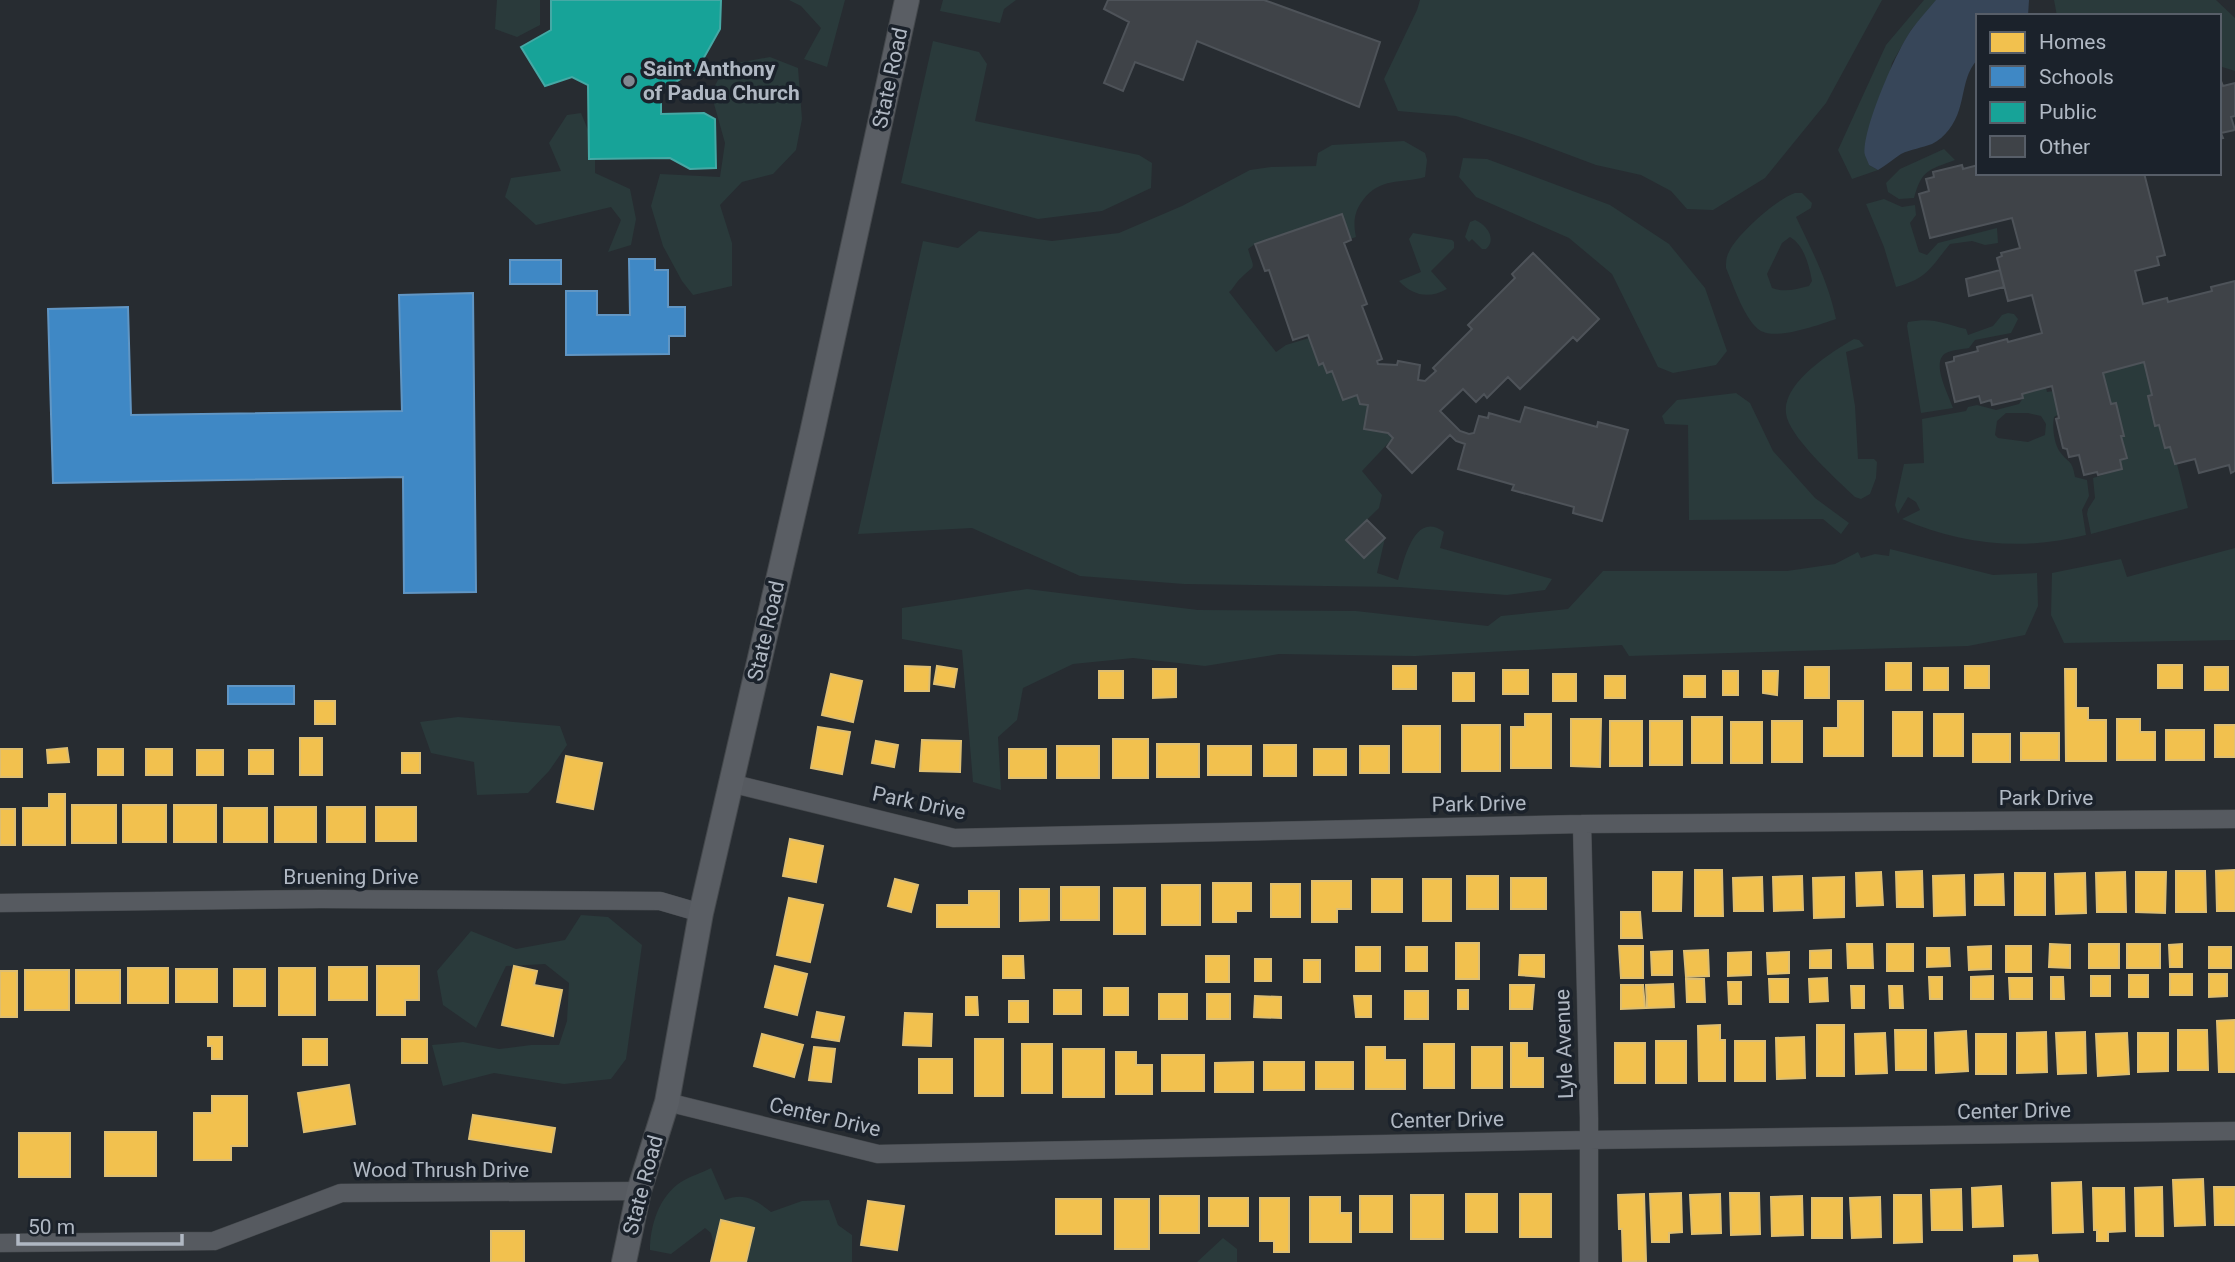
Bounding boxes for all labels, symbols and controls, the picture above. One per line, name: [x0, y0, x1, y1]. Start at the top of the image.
legend: [1976, 14, 2221, 175]
street label: State Road: [868, 26, 912, 130]
text: Homes: [2039, 30, 2106, 54]
place label: Saint Anthony of Padua Church: [643, 57, 800, 105]
text: Schools: [2039, 65, 2114, 89]
marker: Saint Anthony of Padua Church: [621, 73, 637, 89]
text: Public: [2039, 100, 2097, 124]
text: Other: [2039, 135, 2090, 159]
street label: State Road: [743, 579, 789, 683]
street label: Park Drive: [870, 781, 968, 825]
street label: Park Drive: [1999, 786, 2093, 810]
street label: Park Drive: [1431, 791, 1527, 817]
street label: Bruening Drive: [283, 865, 419, 889]
street label: Lyle Avenue: [1550, 989, 1578, 1099]
street label: Center Drive: [767, 1092, 883, 1142]
street label: Center Drive: [1957, 1098, 2071, 1124]
street label: Center Drive: [1390, 1107, 1504, 1133]
street label: State Road: [618, 1133, 668, 1237]
street label: Wood Thrush Drive: [353, 1158, 529, 1182]
scale bar: [18, 1202, 182, 1246]
text: 50 m: [28, 1215, 75, 1239]

